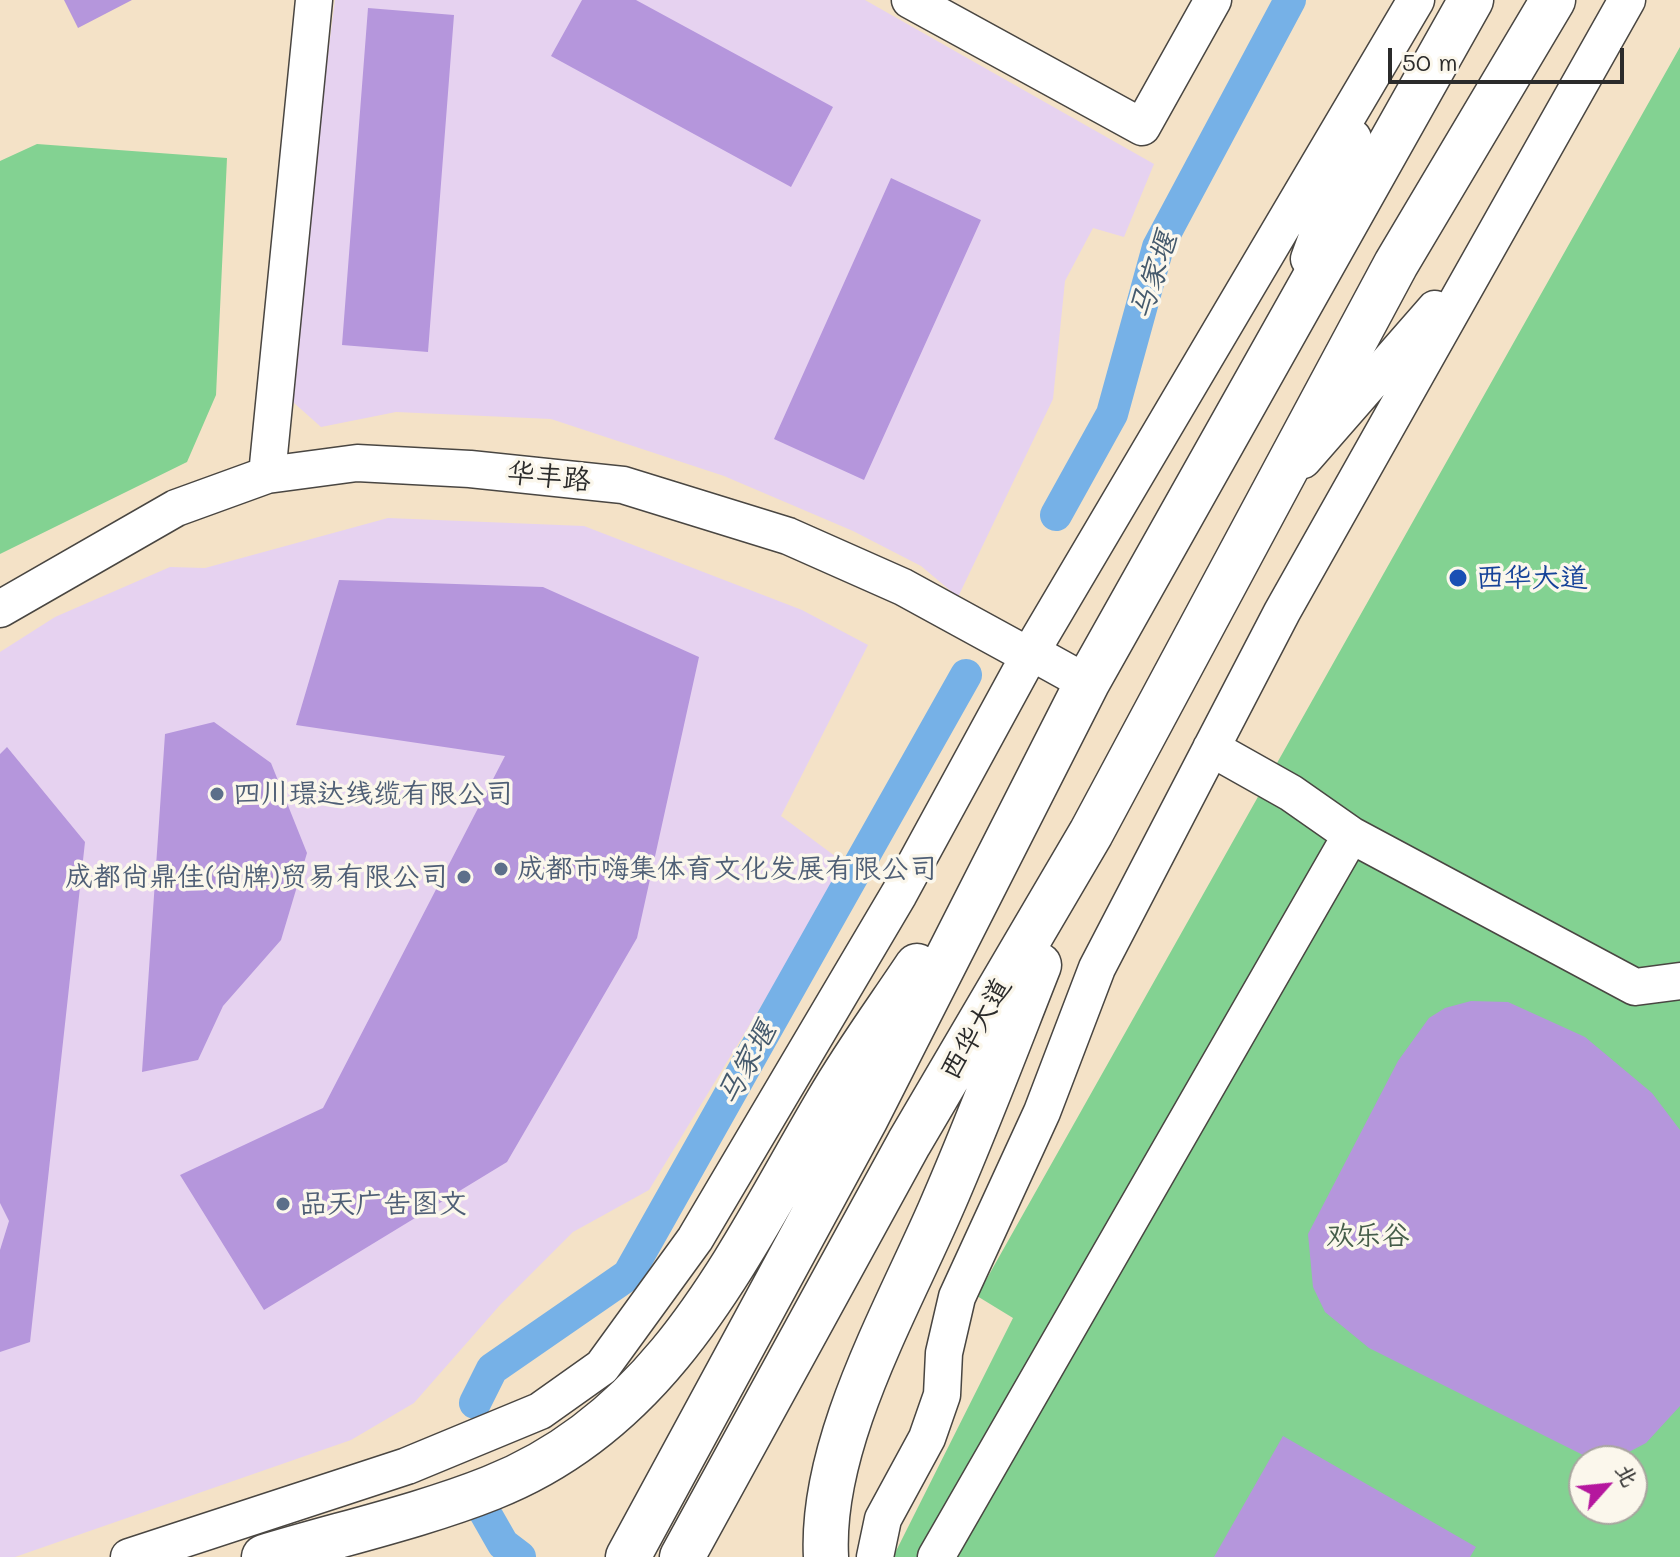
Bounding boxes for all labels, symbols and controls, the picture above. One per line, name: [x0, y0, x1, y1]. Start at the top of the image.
scale bar: [1392, 32, 1628, 82]
text: 50 m: [1402, 46, 1458, 77]
water label: 马家堰: [1122, 228, 1186, 324]
street label: 华丰路: [505, 456, 593, 498]
place label: 西华大道: [1476, 561, 1588, 595]
marker: 西华大道: [1447, 567, 1469, 589]
place label: 四川璟达线缆有限公司: [233, 777, 513, 811]
marker: 四川璟达线缆有限公司: [208, 785, 226, 803]
place label: 成都市嗨集体育文化发展有限公司: [517, 852, 937, 886]
place label: 成都尚鼎佳(尚牌)贸易有限公司: [65, 860, 448, 894]
marker: 成都市嗨集体育文化发展有限公司: [492, 860, 510, 878]
marker: 成都尚鼎佳(尚牌)贸易有限公司: [455, 868, 473, 886]
street label: 西华大道: [933, 972, 1019, 1086]
water label: 马家堰: [709, 1016, 785, 1112]
place label: 品天广告图文: [299, 1187, 467, 1221]
marker: 品天广告图文: [274, 1195, 292, 1213]
park label: 欢乐谷: [1326, 1219, 1410, 1253]
north arrow: [1568, 1445, 1648, 1525]
text: 北: [1610, 1458, 1646, 1491]

